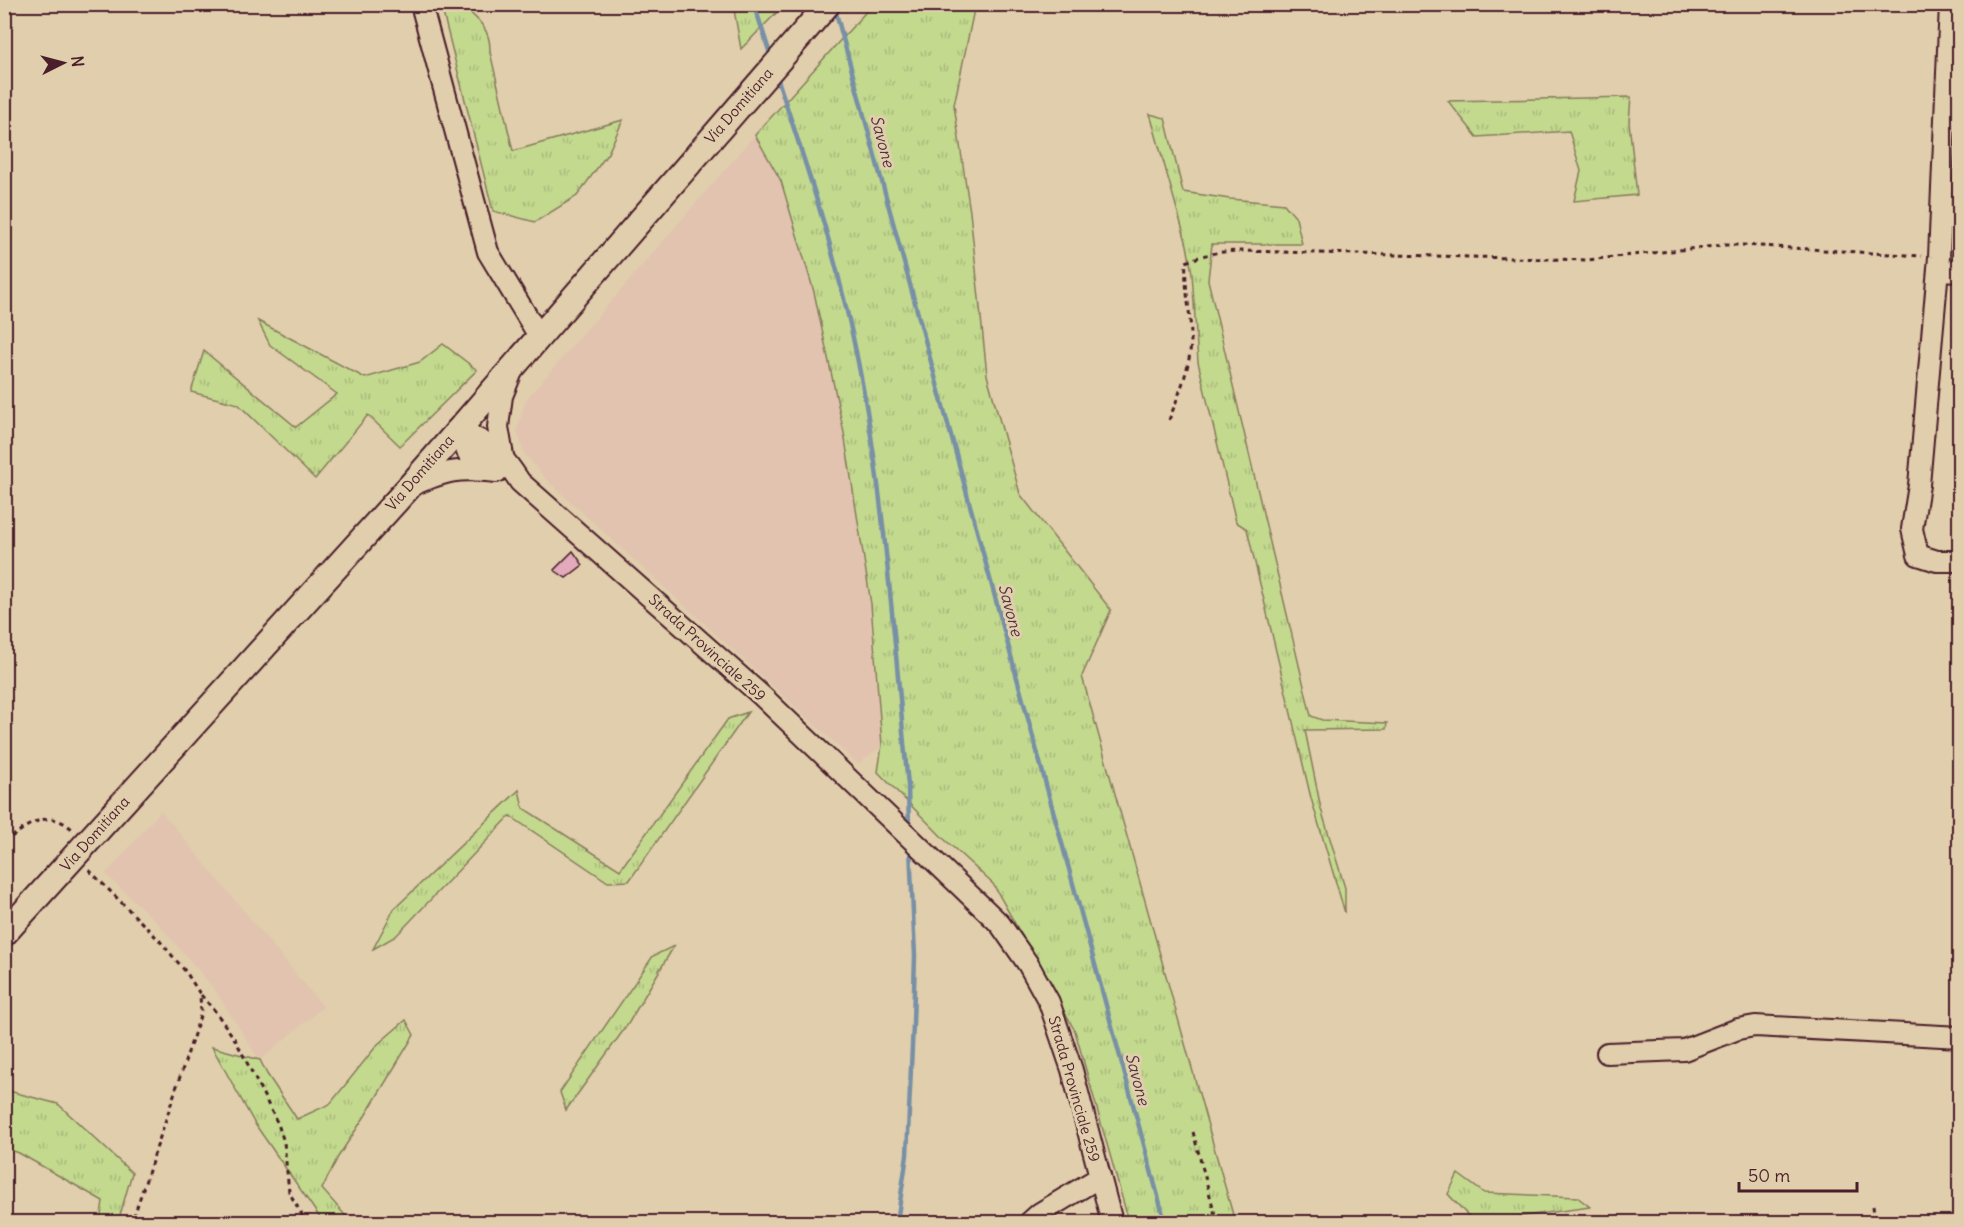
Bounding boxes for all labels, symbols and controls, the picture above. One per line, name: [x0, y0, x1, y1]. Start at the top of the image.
north arrow: [33, 33, 93, 93]
text: N: [67, 55, 88, 68]
street label: Via Domitiana: [700, 63, 777, 148]
water label: Savone: [867, 113, 900, 170]
street label: Via Domitiana: [381, 430, 458, 515]
water label: Savone: [995, 582, 1028, 639]
street label: Strada Provinciale 259: [645, 590, 770, 705]
street label: Via Domitiana: [56, 792, 134, 875]
street label: Strada Provinciale 259: [1044, 1013, 1104, 1164]
water label: Savone: [1122, 1051, 1155, 1108]
scale bar: [1739, 1155, 1858, 1193]
text: 50 m: [1748, 1164, 1790, 1187]

